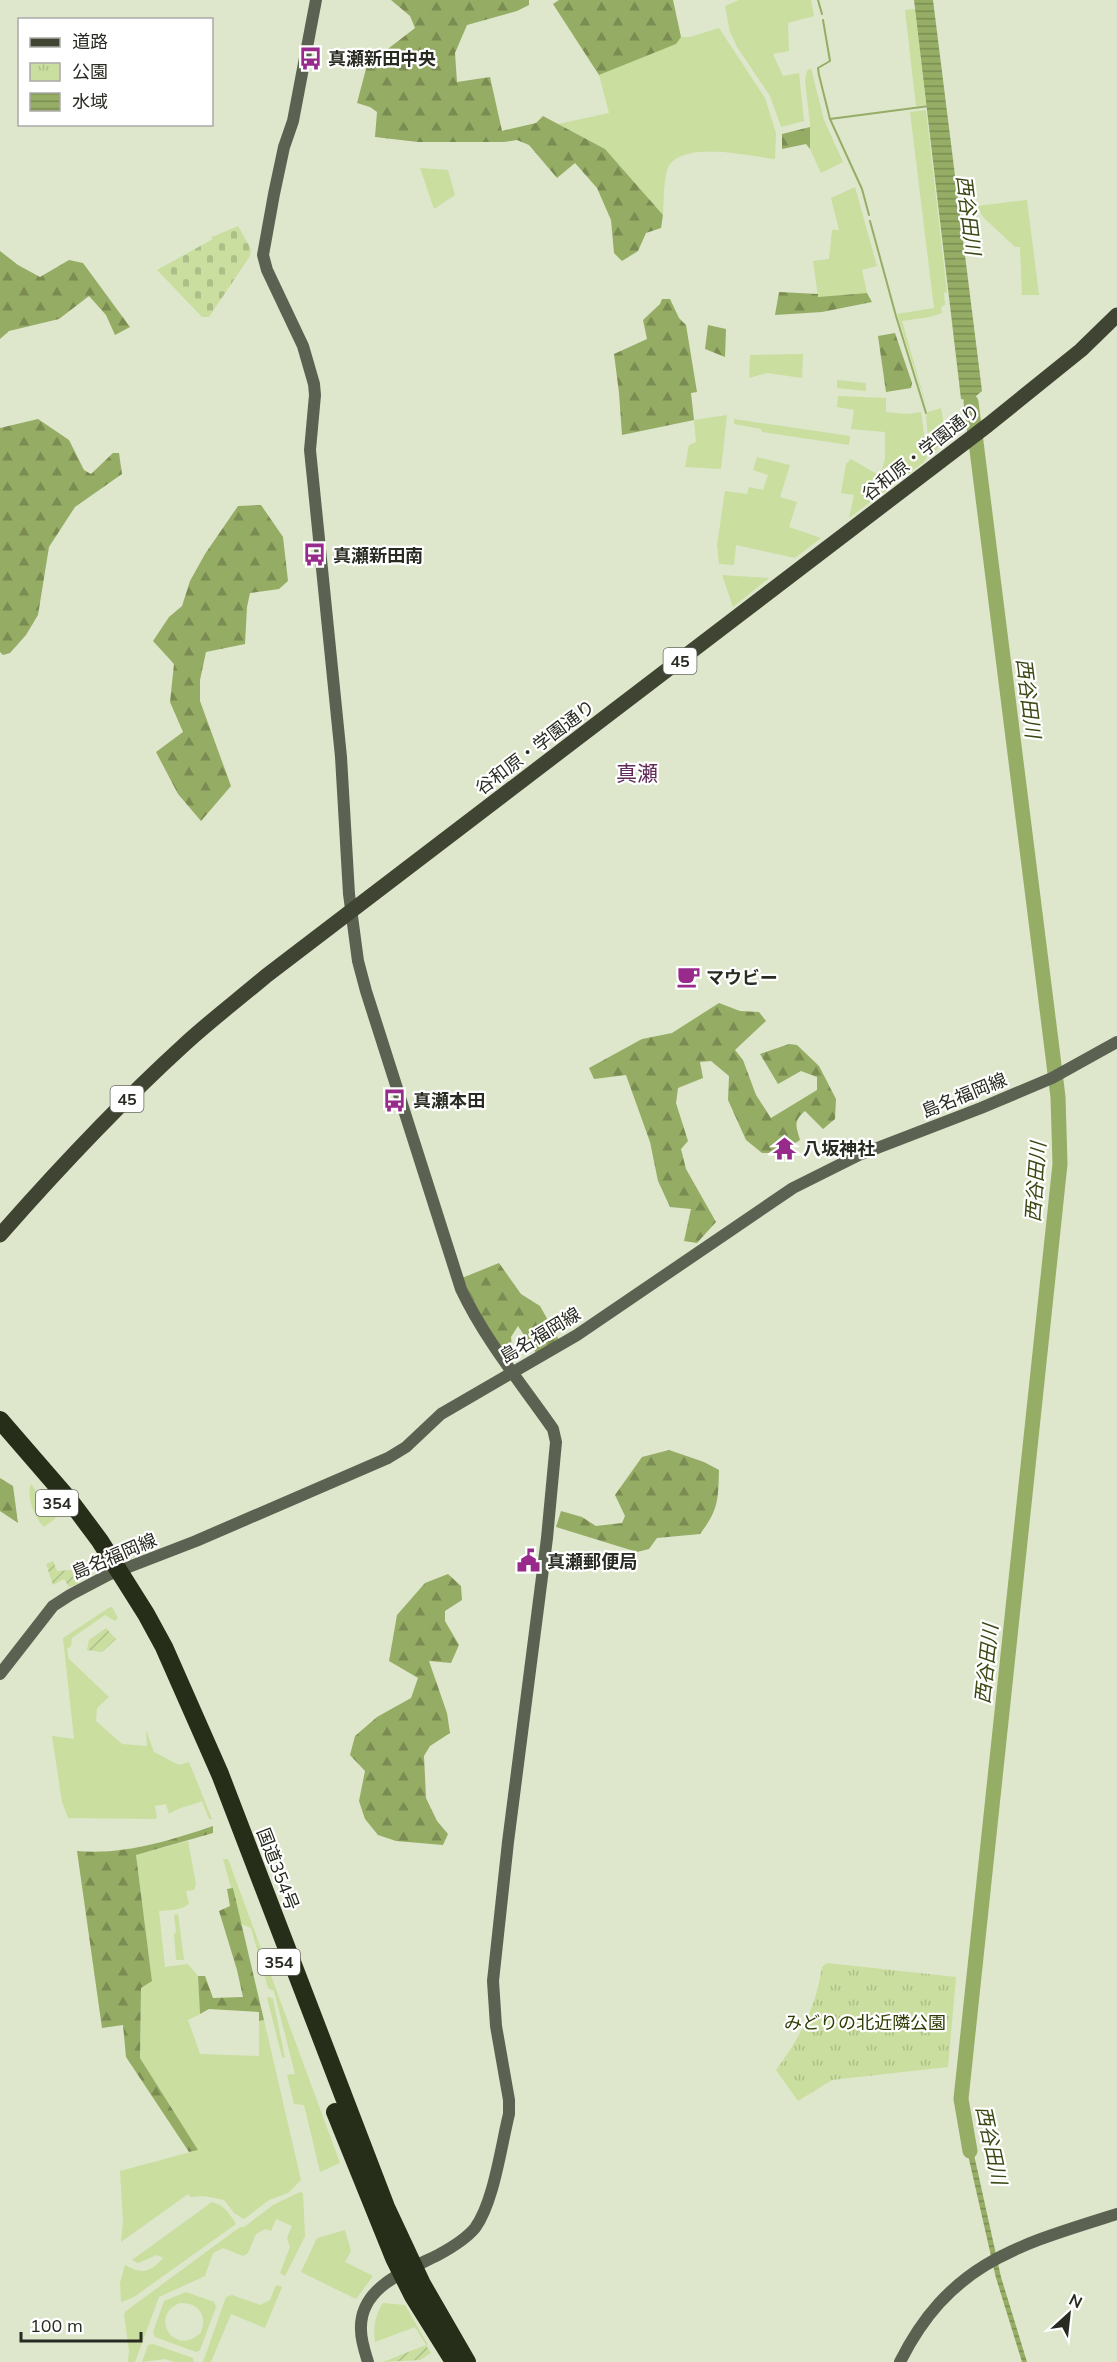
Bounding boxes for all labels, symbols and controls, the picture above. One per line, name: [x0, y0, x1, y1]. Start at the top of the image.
legend: [18, 18, 213, 126]
text: 道路: [72, 30, 108, 53]
bus stop icon: 真瀬新田中央: [297, 45, 323, 71]
place label: 真瀬新田中央: [328, 47, 436, 70]
text: 公園: [72, 60, 108, 83]
text: 水域: [72, 90, 108, 113]
water label: 西谷田川: [952, 174, 987, 258]
street label: 谷和原・学園通り: [857, 399, 985, 505]
bus stop icon: 真瀬新田南: [302, 542, 328, 568]
place label: 真瀬新田南: [333, 544, 423, 567]
road number: 45: [664, 648, 696, 674]
water label: 西谷田川: [1012, 657, 1047, 741]
street label: 谷和原・学園通り: [471, 694, 599, 800]
district label: 真瀬: [616, 760, 658, 786]
cafe icon: マウビー: [675, 964, 701, 990]
place label: マウビー: [706, 966, 778, 989]
street label: 島名福岡線: [918, 1067, 1010, 1123]
road number: 45: [110, 1086, 144, 1112]
bus stop icon: 真瀬本田: [382, 1087, 408, 1113]
place label: 真瀬本田: [413, 1089, 485, 1112]
temple icon: 八坂神社: [772, 1135, 798, 1161]
place label: 八坂神社: [803, 1137, 875, 1160]
water label: 西谷田川: [1020, 1139, 1050, 1223]
street label: 島名福岡線: [496, 1302, 584, 1368]
road number: 354: [36, 1490, 78, 1516]
street label: 島名福岡線: [68, 1528, 160, 1584]
public building icon: 真瀬郵便局: [516, 1548, 542, 1574]
place label: 真瀬郵便局: [547, 1550, 637, 1573]
water label: 西谷田川: [969, 1621, 1003, 1705]
street label: 国道354号: [252, 1825, 304, 1913]
road number: 354: [258, 1949, 300, 1975]
park label: みどりの北近隣公園: [784, 2011, 946, 2034]
water label: 西谷田川: [971, 2103, 1013, 2189]
north arrow: [1039, 2284, 1099, 2344]
text: N: [1066, 2289, 1086, 2312]
scale bar: [21, 2305, 141, 2343]
text: 100 m: [30, 2314, 83, 2337]

